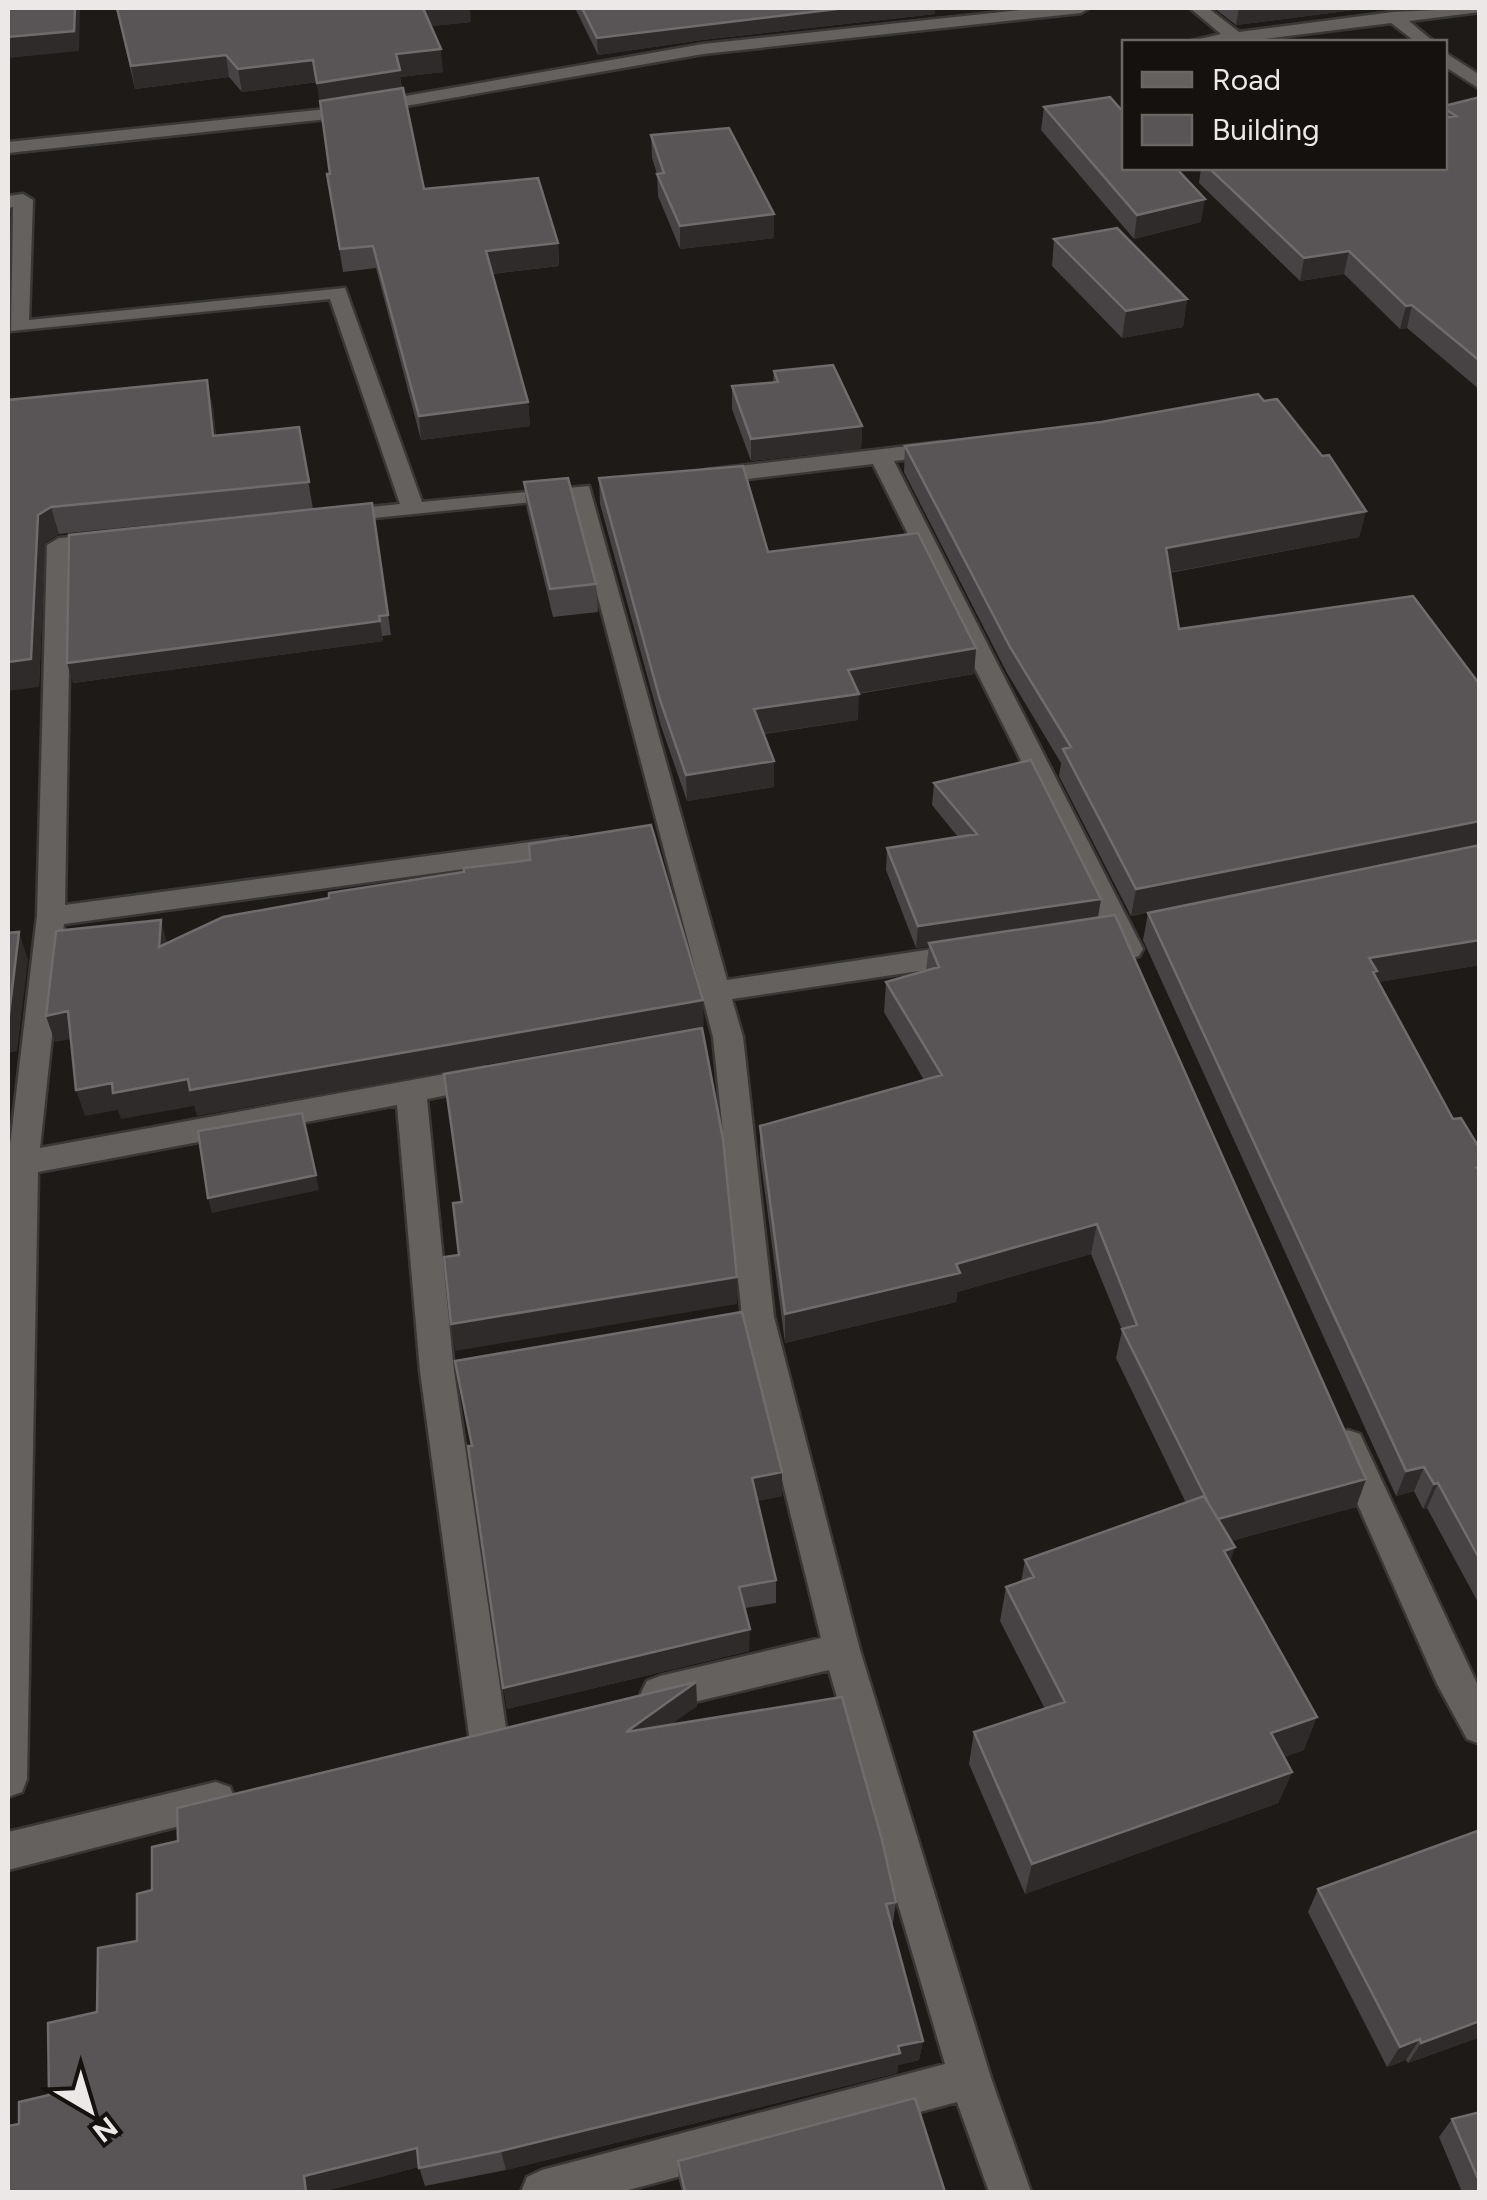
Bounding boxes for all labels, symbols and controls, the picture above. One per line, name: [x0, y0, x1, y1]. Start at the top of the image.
legend: [1122, 40, 1447, 170]
text: Road: [1212, 61, 1281, 98]
text: Building: [1212, 111, 1320, 148]
north arrow: [40, 2060, 140, 2160]
text: N: [86, 2110, 124, 2150]

